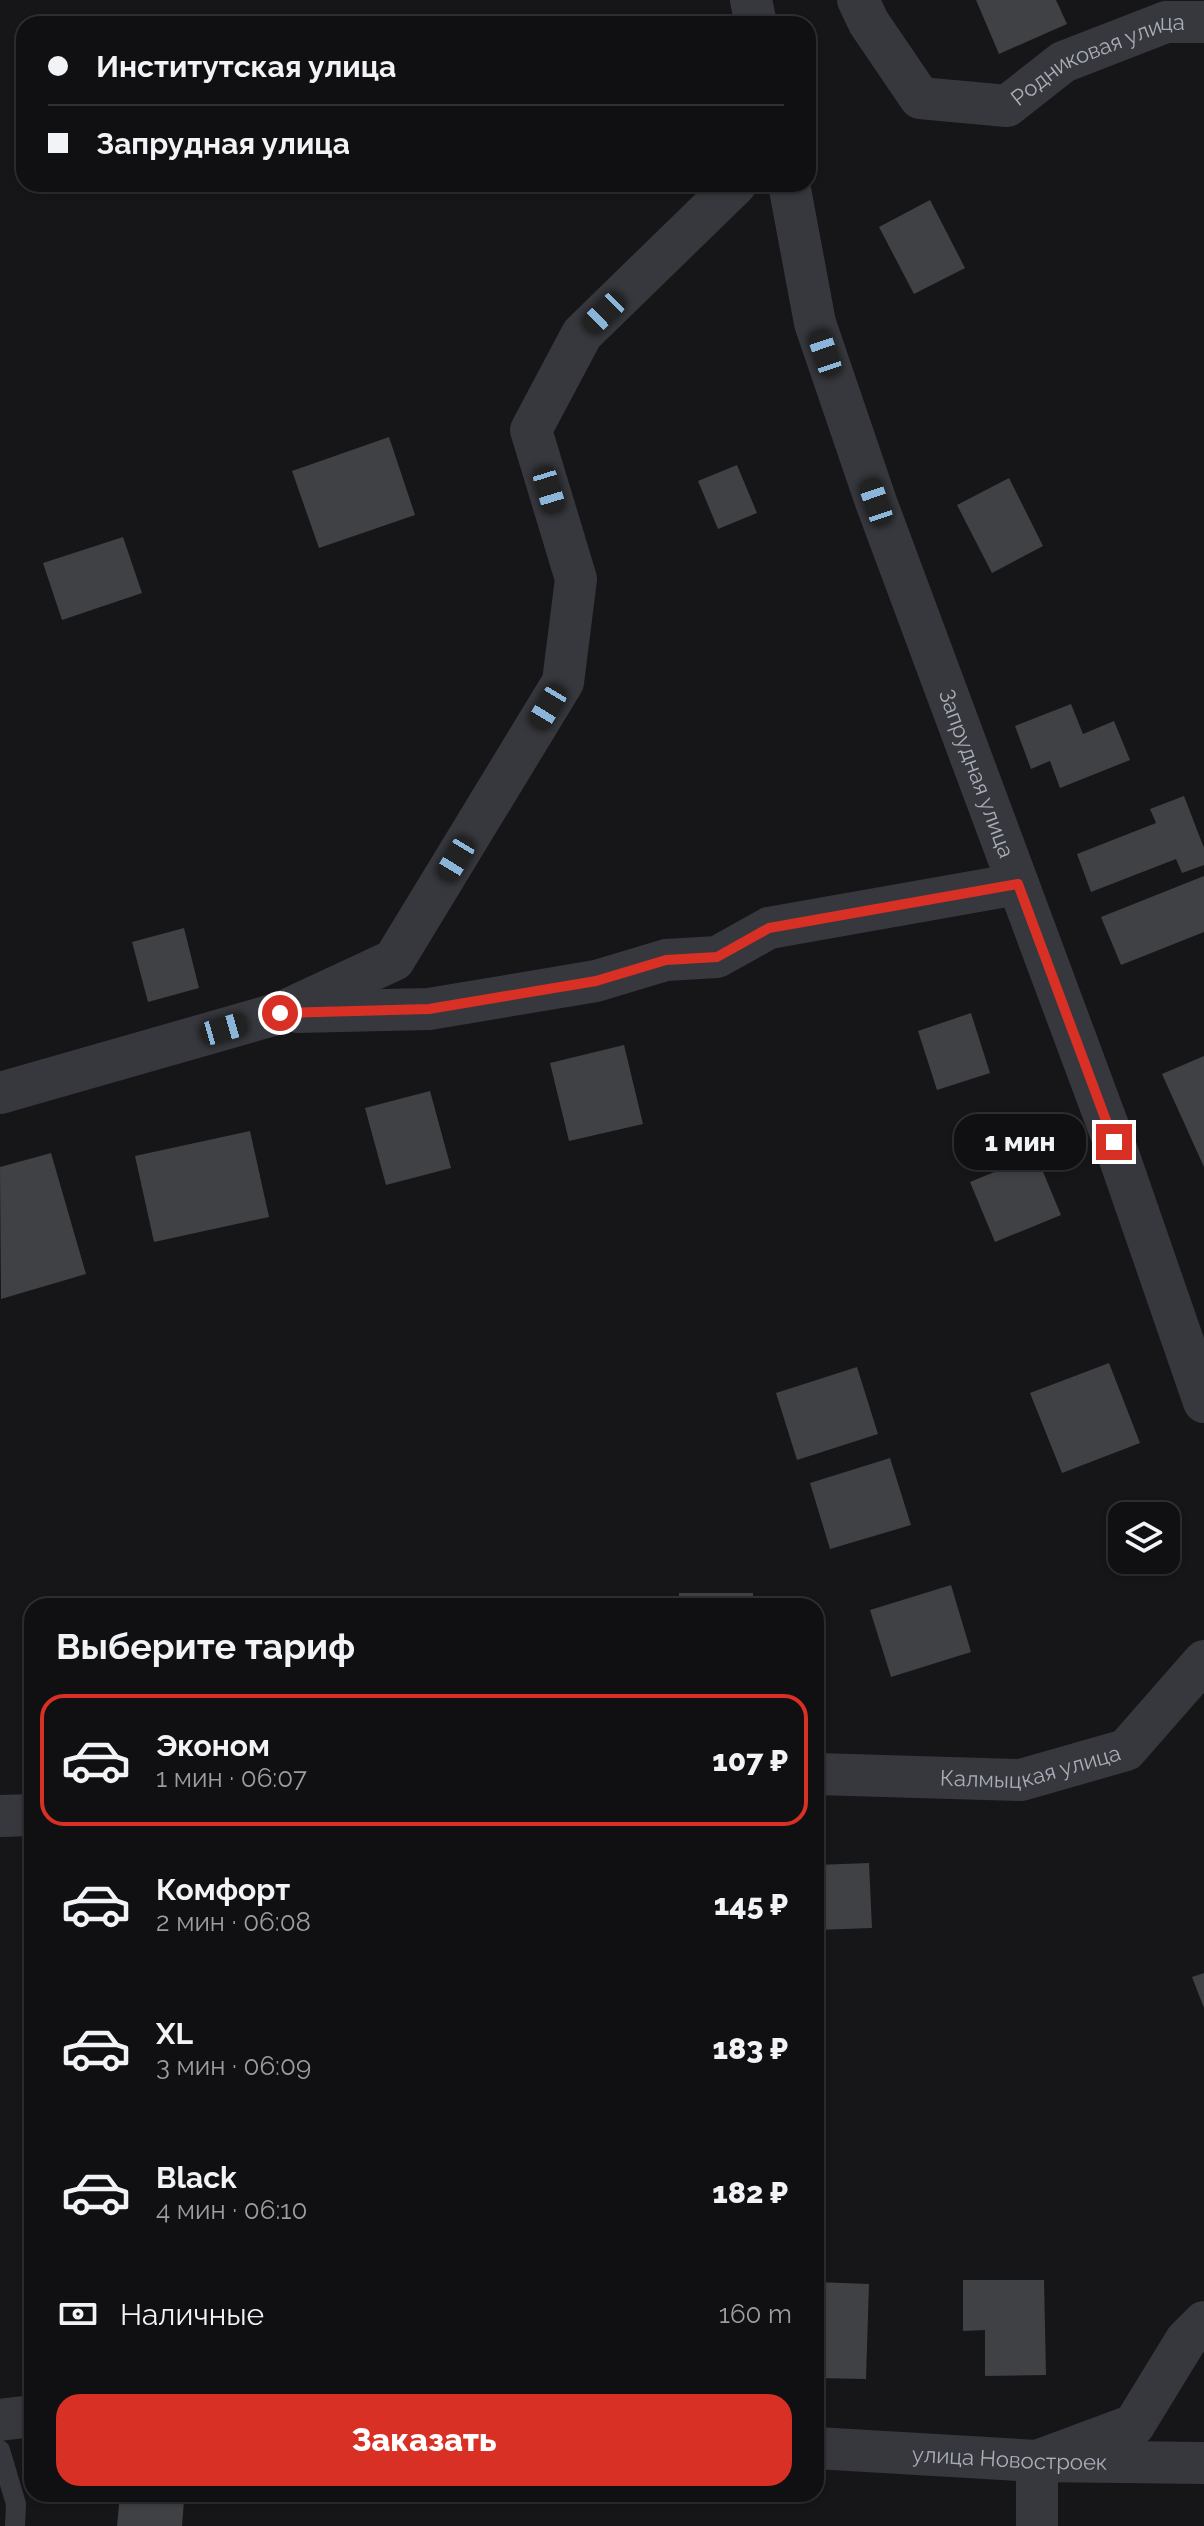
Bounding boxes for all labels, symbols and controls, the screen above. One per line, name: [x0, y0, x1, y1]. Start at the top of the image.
street label: Родниковая улица: [1006, 9, 1185, 111]
text: Институтская улица: [96, 49, 396, 84]
text: Запрудная улица: [96, 126, 350, 161]
car: [578, 288, 630, 338]
car: [806, 326, 844, 380]
car: [531, 464, 567, 516]
car: [857, 475, 895, 529]
car: [525, 680, 571, 734]
street label: Запрудная улица: [934, 685, 1020, 861]
car: [433, 832, 479, 886]
route start: [262, 995, 298, 1031]
car: [198, 1011, 250, 1047]
callout: 1 мин: [954, 1114, 1086, 1170]
route end: [1096, 1124, 1132, 1160]
text: 1 мин: [985, 1127, 1055, 1157]
map controls: [1108, 1502, 1180, 1574]
button: layers: [1108, 1502, 1180, 1574]
text: Выберите тариф: [56, 1625, 355, 1667]
icon: car: [60, 1724, 132, 1796]
text: Эконом: [156, 1728, 270, 1763]
street label: Калмыцкая улица: [940, 1739, 1123, 1793]
text: 107 ₽: [712, 1743, 788, 1778]
text: 1 мин · 06:07: [156, 1763, 307, 1793]
icon: car: [60, 1868, 132, 1940]
text: Комфорт: [156, 1872, 290, 1907]
text: 145 ₽: [714, 1887, 788, 1922]
text: 2 мин · 06:08: [156, 1907, 311, 1937]
icon: car: [60, 2012, 132, 2084]
text: XL: [156, 2016, 193, 2051]
text: 183 ₽: [713, 2031, 788, 2066]
text: 3 мин · 06:09: [156, 2051, 311, 2081]
icon: car: [60, 2156, 132, 2228]
text: Black: [156, 2160, 237, 2195]
text: 182 ₽: [712, 2175, 788, 2210]
text: 4 мин · 06:10: [156, 2195, 307, 2225]
icon: cash: [56, 2292, 100, 2336]
text: Наличные: [120, 2297, 264, 2332]
text: 160 m: [719, 2299, 792, 2329]
button: Заказать: [56, 2394, 792, 2486]
street label: улица Новостроек: [911, 2441, 1108, 2475]

